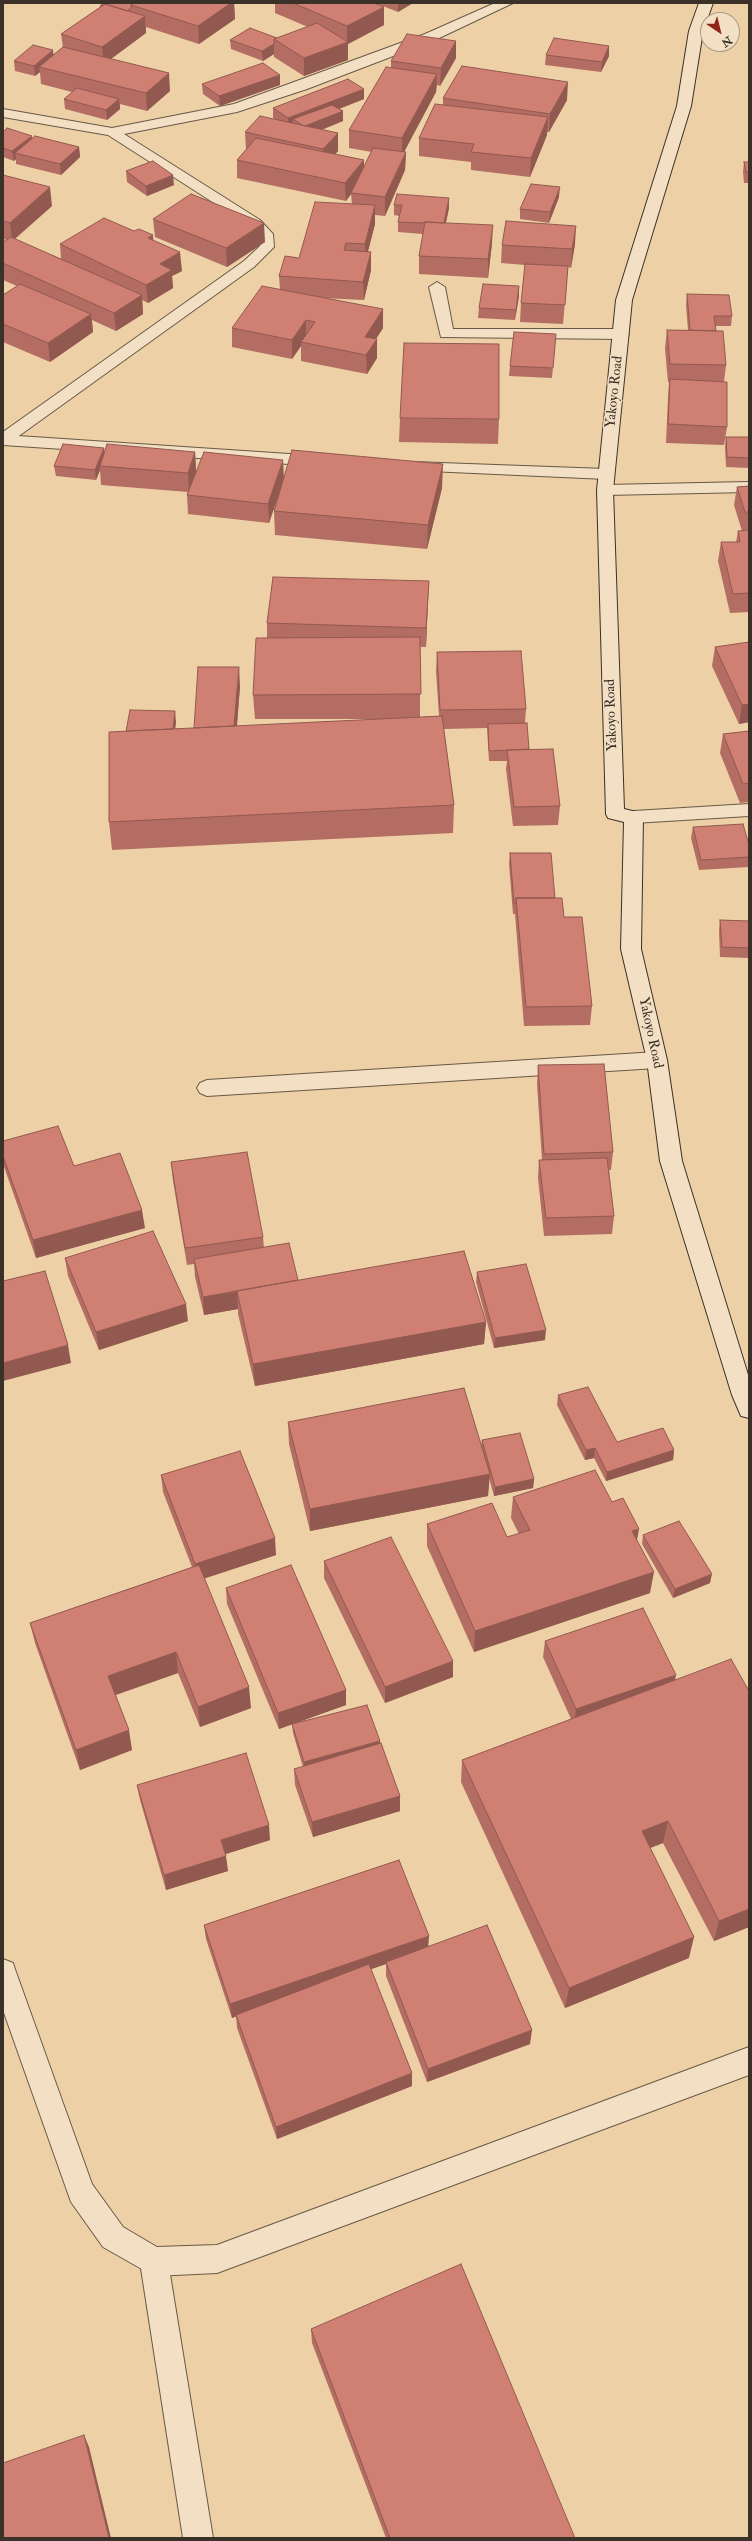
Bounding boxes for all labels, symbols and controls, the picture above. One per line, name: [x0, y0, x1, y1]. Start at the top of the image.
north arrow: [700, 12, 740, 52]
text: N: [719, 33, 734, 50]
street label: Yakoyo Road: [603, 355, 627, 429]
street label: Yakoyo Road: [602, 679, 622, 751]
street label: Yakoyo Road: [634, 996, 666, 1070]

